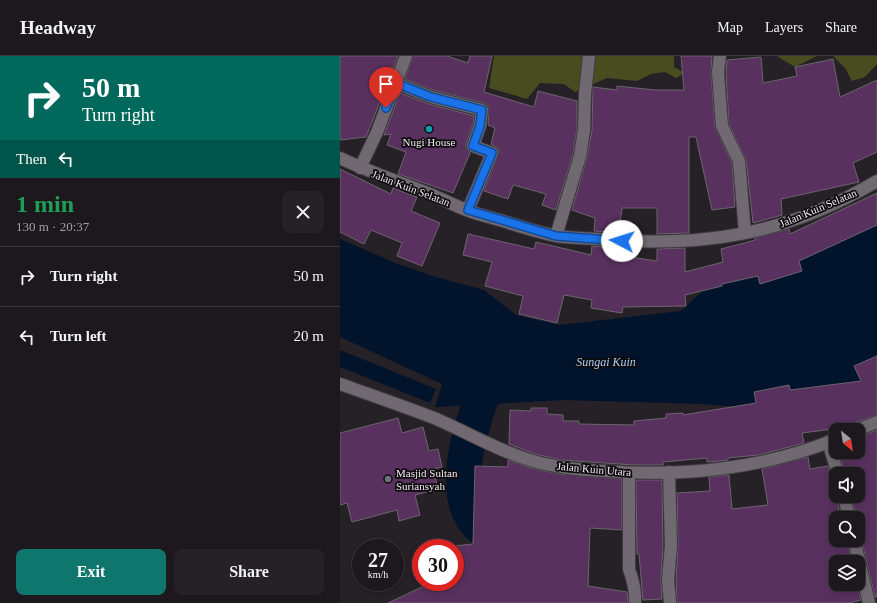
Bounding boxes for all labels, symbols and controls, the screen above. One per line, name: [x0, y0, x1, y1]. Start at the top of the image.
text: Headway: [20, 17, 96, 38]
text: Map: [717, 20, 743, 35]
text: Layers: [765, 20, 803, 35]
text: Share: [825, 20, 857, 35]
pin: [369, 67, 403, 108]
icon: right: [16, 72, 68, 124]
text: 50 m: [82, 72, 140, 103]
icon: arrive: [375, 73, 397, 95]
text: Turn right: [82, 105, 155, 125]
marker: Nugi House: [424, 124, 434, 134]
place label: Nugi House: [403, 136, 456, 148]
icon: left: [55, 148, 77, 170]
text: Then: [16, 151, 47, 167]
street label: Jalan Kuin Selatan: [370, 168, 452, 209]
street label: Jalan Kuin Selatan: [778, 186, 859, 230]
text: 1 min: [16, 191, 74, 217]
button: close: [282, 191, 324, 233]
text: 130 m · 20:37: [16, 219, 89, 234]
position arrow: [601, 220, 643, 262]
icon: right: [16, 266, 38, 288]
text: Turn right: [50, 268, 117, 284]
text: 50 m: [294, 268, 324, 284]
icon: left: [16, 326, 38, 348]
text: Turn left: [50, 328, 107, 344]
text: 20 m: [294, 328, 324, 344]
water label: Sungai Kuin: [576, 355, 636, 369]
north arrow: [829, 423, 865, 459]
map controls: [829, 423, 865, 591]
street label: Jalan Kuin Utara: [556, 460, 632, 478]
place label: Masjid Sultan Suriansyah: [396, 467, 458, 492]
button: sound: [829, 467, 865, 503]
marker: Masjid Sultan Suriansyah: [383, 474, 393, 484]
button: search: [829, 511, 865, 547]
speed limit sign: 30: [412, 539, 464, 591]
button: Exit: [16, 549, 166, 595]
button: Share: [174, 549, 324, 595]
text: 27: [368, 549, 388, 571]
button: layers: [829, 555, 865, 591]
text: km/h: [368, 569, 388, 580]

